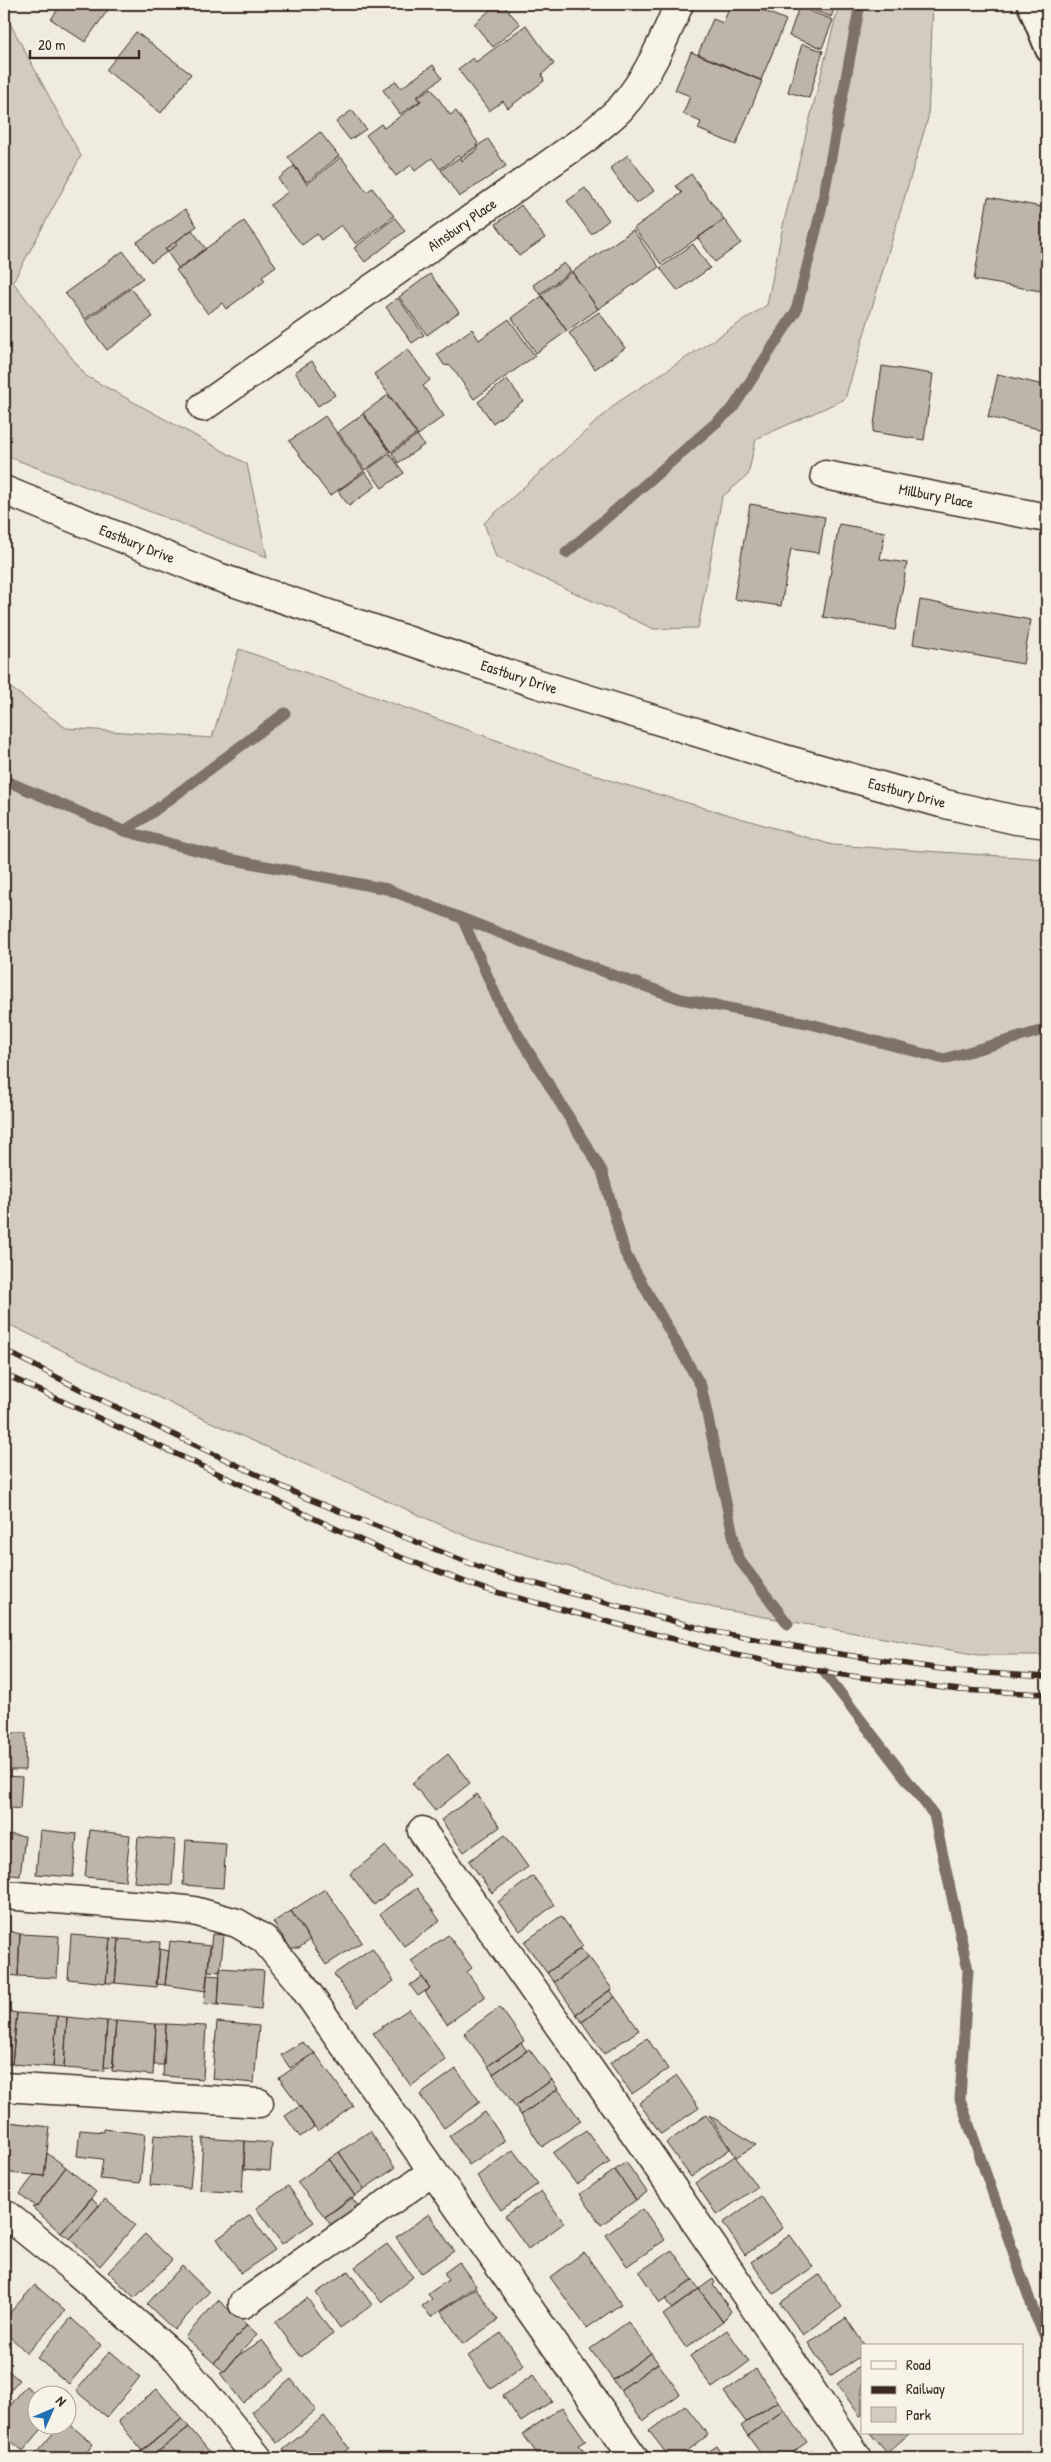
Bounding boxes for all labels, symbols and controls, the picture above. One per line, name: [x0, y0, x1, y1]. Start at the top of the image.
scale bar: [30, 28, 139, 60]
text: 20 m: [38, 34, 65, 55]
street label: Ainsbury Place: [423, 193, 500, 256]
street label: Millbury Place: [897, 478, 975, 513]
street label: Eastbury Drive: [96, 519, 178, 568]
street label: Eastbury Drive: [478, 654, 560, 699]
street label: Eastbury Drive: [866, 772, 948, 813]
legend: [861, 2344, 1024, 2434]
text: Road: [906, 2354, 931, 2375]
text: Railway: [906, 2378, 945, 2399]
north arrow: [28, 2384, 78, 2434]
text: N: [52, 2391, 71, 2410]
text: Park: [906, 2404, 931, 2425]

